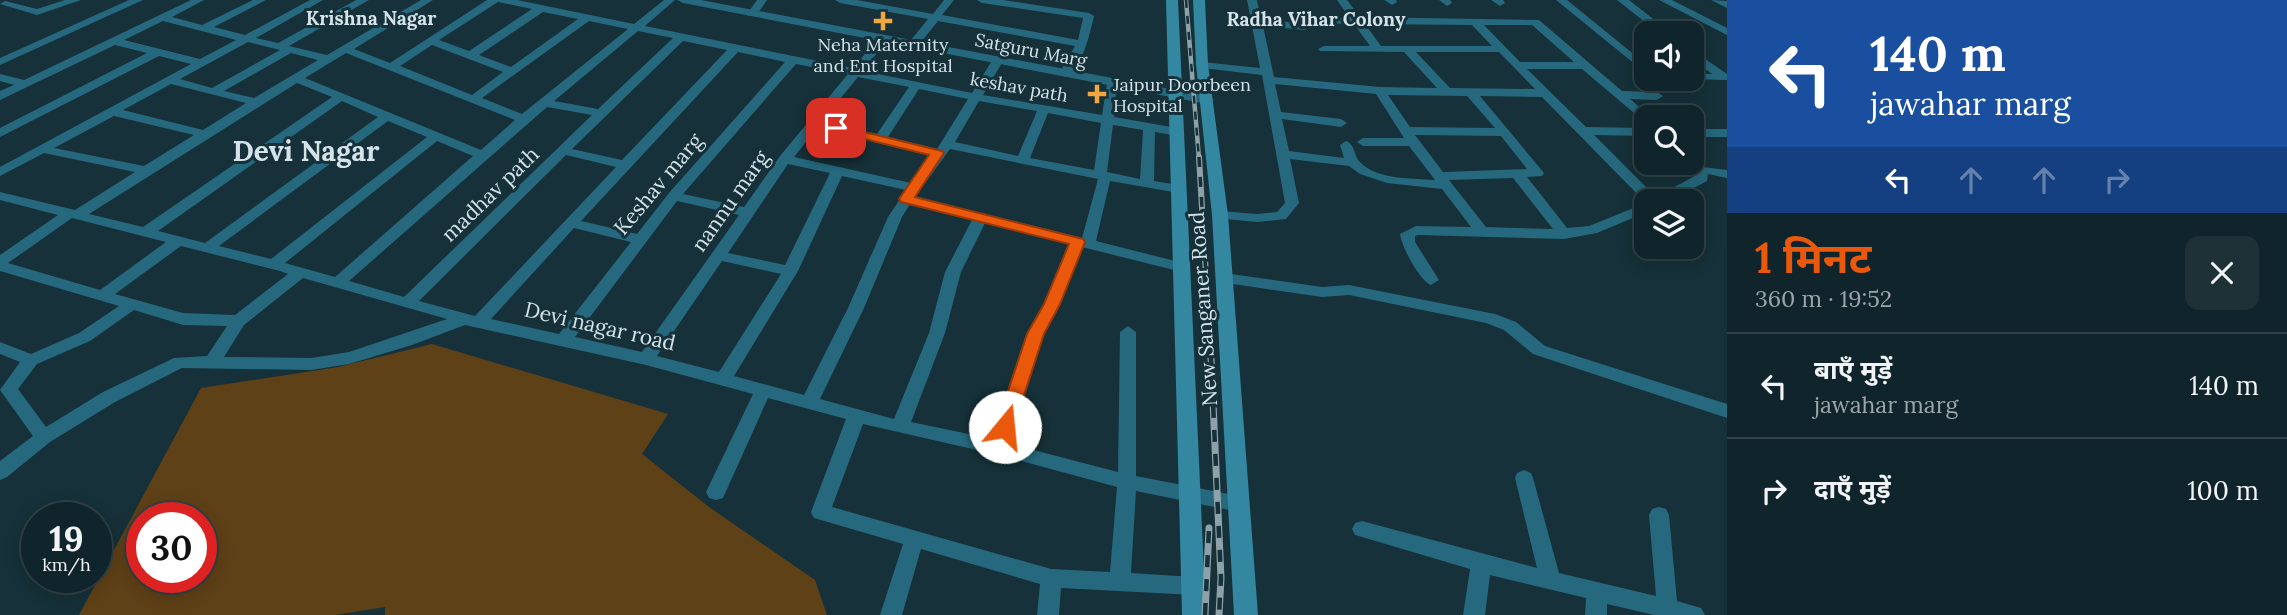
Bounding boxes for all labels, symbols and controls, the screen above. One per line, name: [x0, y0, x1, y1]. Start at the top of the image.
district label: Krishna Nagar: [306, 6, 436, 30]
district label: Radha Vihar Colony: [1227, 7, 1406, 31]
marker: Neha Maternity and Ent Hospital: [873, 11, 893, 31]
map controls: [1634, 21, 1704, 259]
button: sound: [1634, 21, 1704, 91]
text: 140 m: [1870, 22, 2006, 84]
street label: Satguru Marg: [973, 28, 1090, 72]
icon: left: [1755, 28, 1846, 119]
place label: Neha Maternity and Ent Hospital: [813, 33, 953, 77]
street label: keshav path: [968, 67, 1070, 107]
place label: Jaipur Doorbeen Hospital: [1112, 73, 1251, 117]
text: jawahar marg: [1870, 83, 2071, 124]
marker: Jaipur Doorbeen Hospital: [1087, 84, 1107, 104]
pin: [806, 98, 866, 158]
button: search: [1634, 105, 1704, 175]
icon: arrive: [817, 109, 855, 147]
street label: Keshav marg: [608, 127, 709, 240]
district label: Devi Nagar: [232, 133, 380, 169]
street label: madhav path: [436, 141, 544, 247]
street label: nannu marg: [685, 145, 775, 257]
icon: left: [1879, 161, 1917, 199]
icon: ahead: [1952, 161, 1990, 199]
icon: ahead: [2025, 161, 2063, 199]
icon: right: [2098, 161, 2136, 199]
button: layers: [1634, 189, 1704, 259]
street label: New Sanganer Road: [1183, 211, 1223, 407]
text: 1 मिनट: [1755, 231, 1871, 285]
button: close: [2185, 236, 2259, 310]
text: 360 m · 19:52: [1755, 284, 1892, 313]
street label: Devi nagar road: [522, 295, 678, 357]
text: बाएँ मुड़ें: [1814, 353, 1892, 386]
icon: left: [1755, 367, 1793, 405]
text: 140 m: [2189, 369, 2259, 402]
position arrow: [968, 390, 1042, 464]
text: jawahar marg: [1814, 390, 1958, 419]
icon: right: [1755, 472, 1793, 510]
text: दाएँ मुड़ें: [1814, 472, 1891, 505]
text: 100 m: [2187, 474, 2259, 507]
speed limit sign: 30: [126, 502, 217, 593]
text: 19: [49, 516, 84, 561]
text: km/h: [42, 553, 91, 576]

